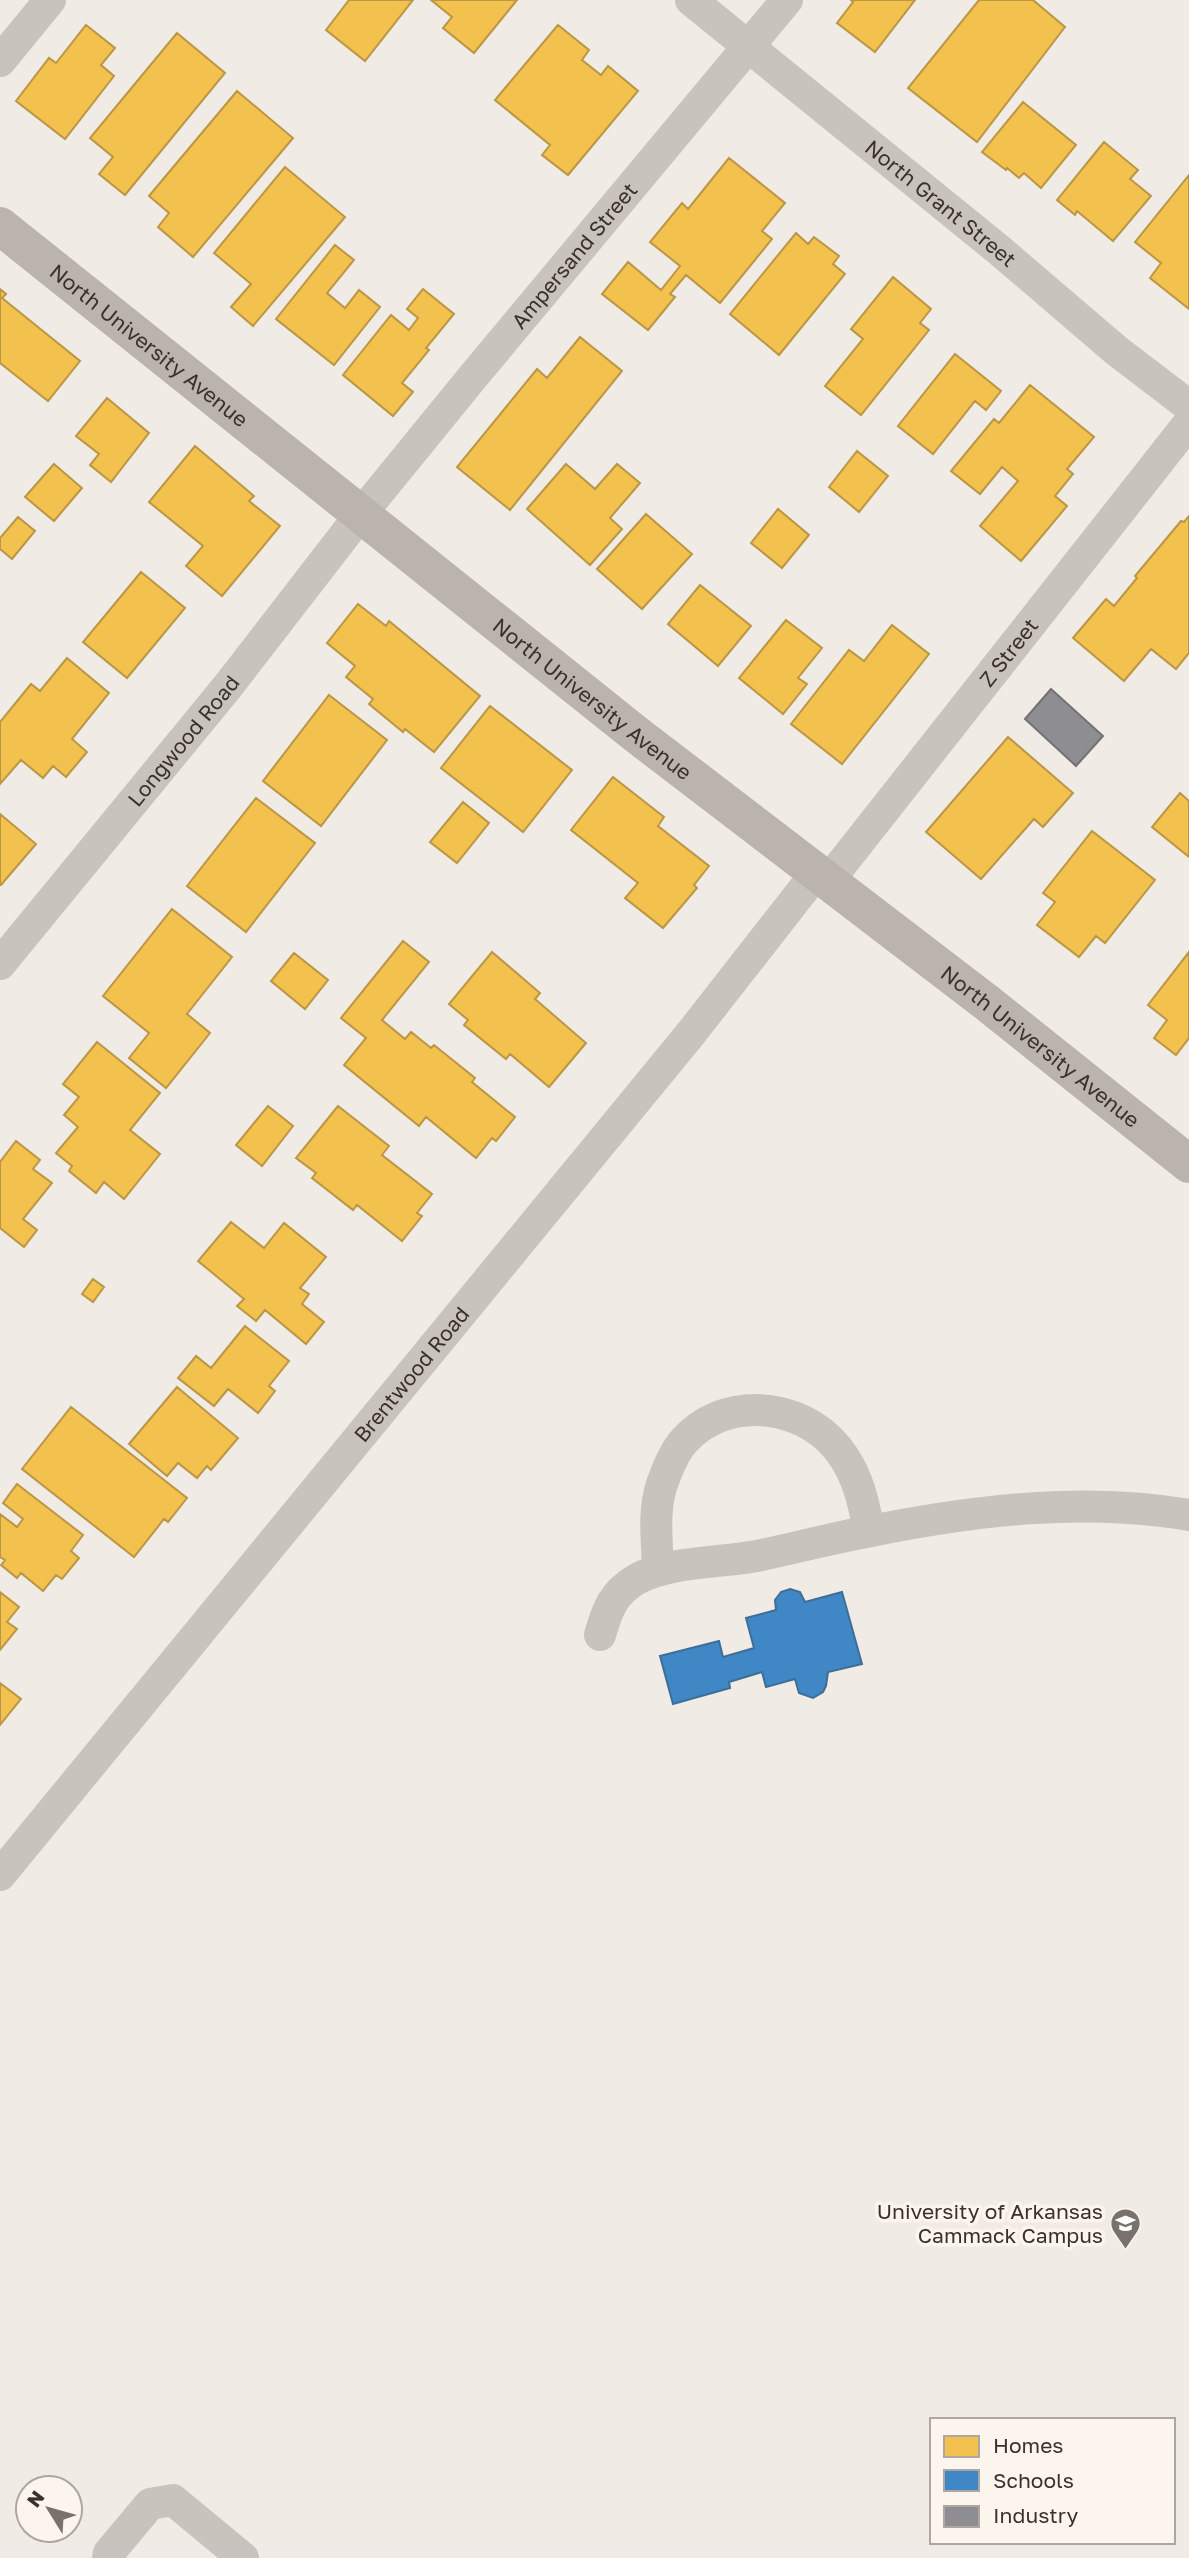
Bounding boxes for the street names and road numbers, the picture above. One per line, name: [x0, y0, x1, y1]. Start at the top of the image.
street label: North Grant Street: [860, 134, 1022, 272]
street label: Ampersand Street: [506, 177, 642, 334]
street label: North University Avenue: [45, 258, 254, 432]
street label: North University Avenue: [488, 612, 697, 785]
street label: Z Street: [973, 613, 1043, 692]
street label: Longwood Road: [122, 670, 245, 811]
street label: North University Avenue: [936, 960, 1145, 1133]
street label: Brentwood Road: [348, 1301, 474, 1447]

